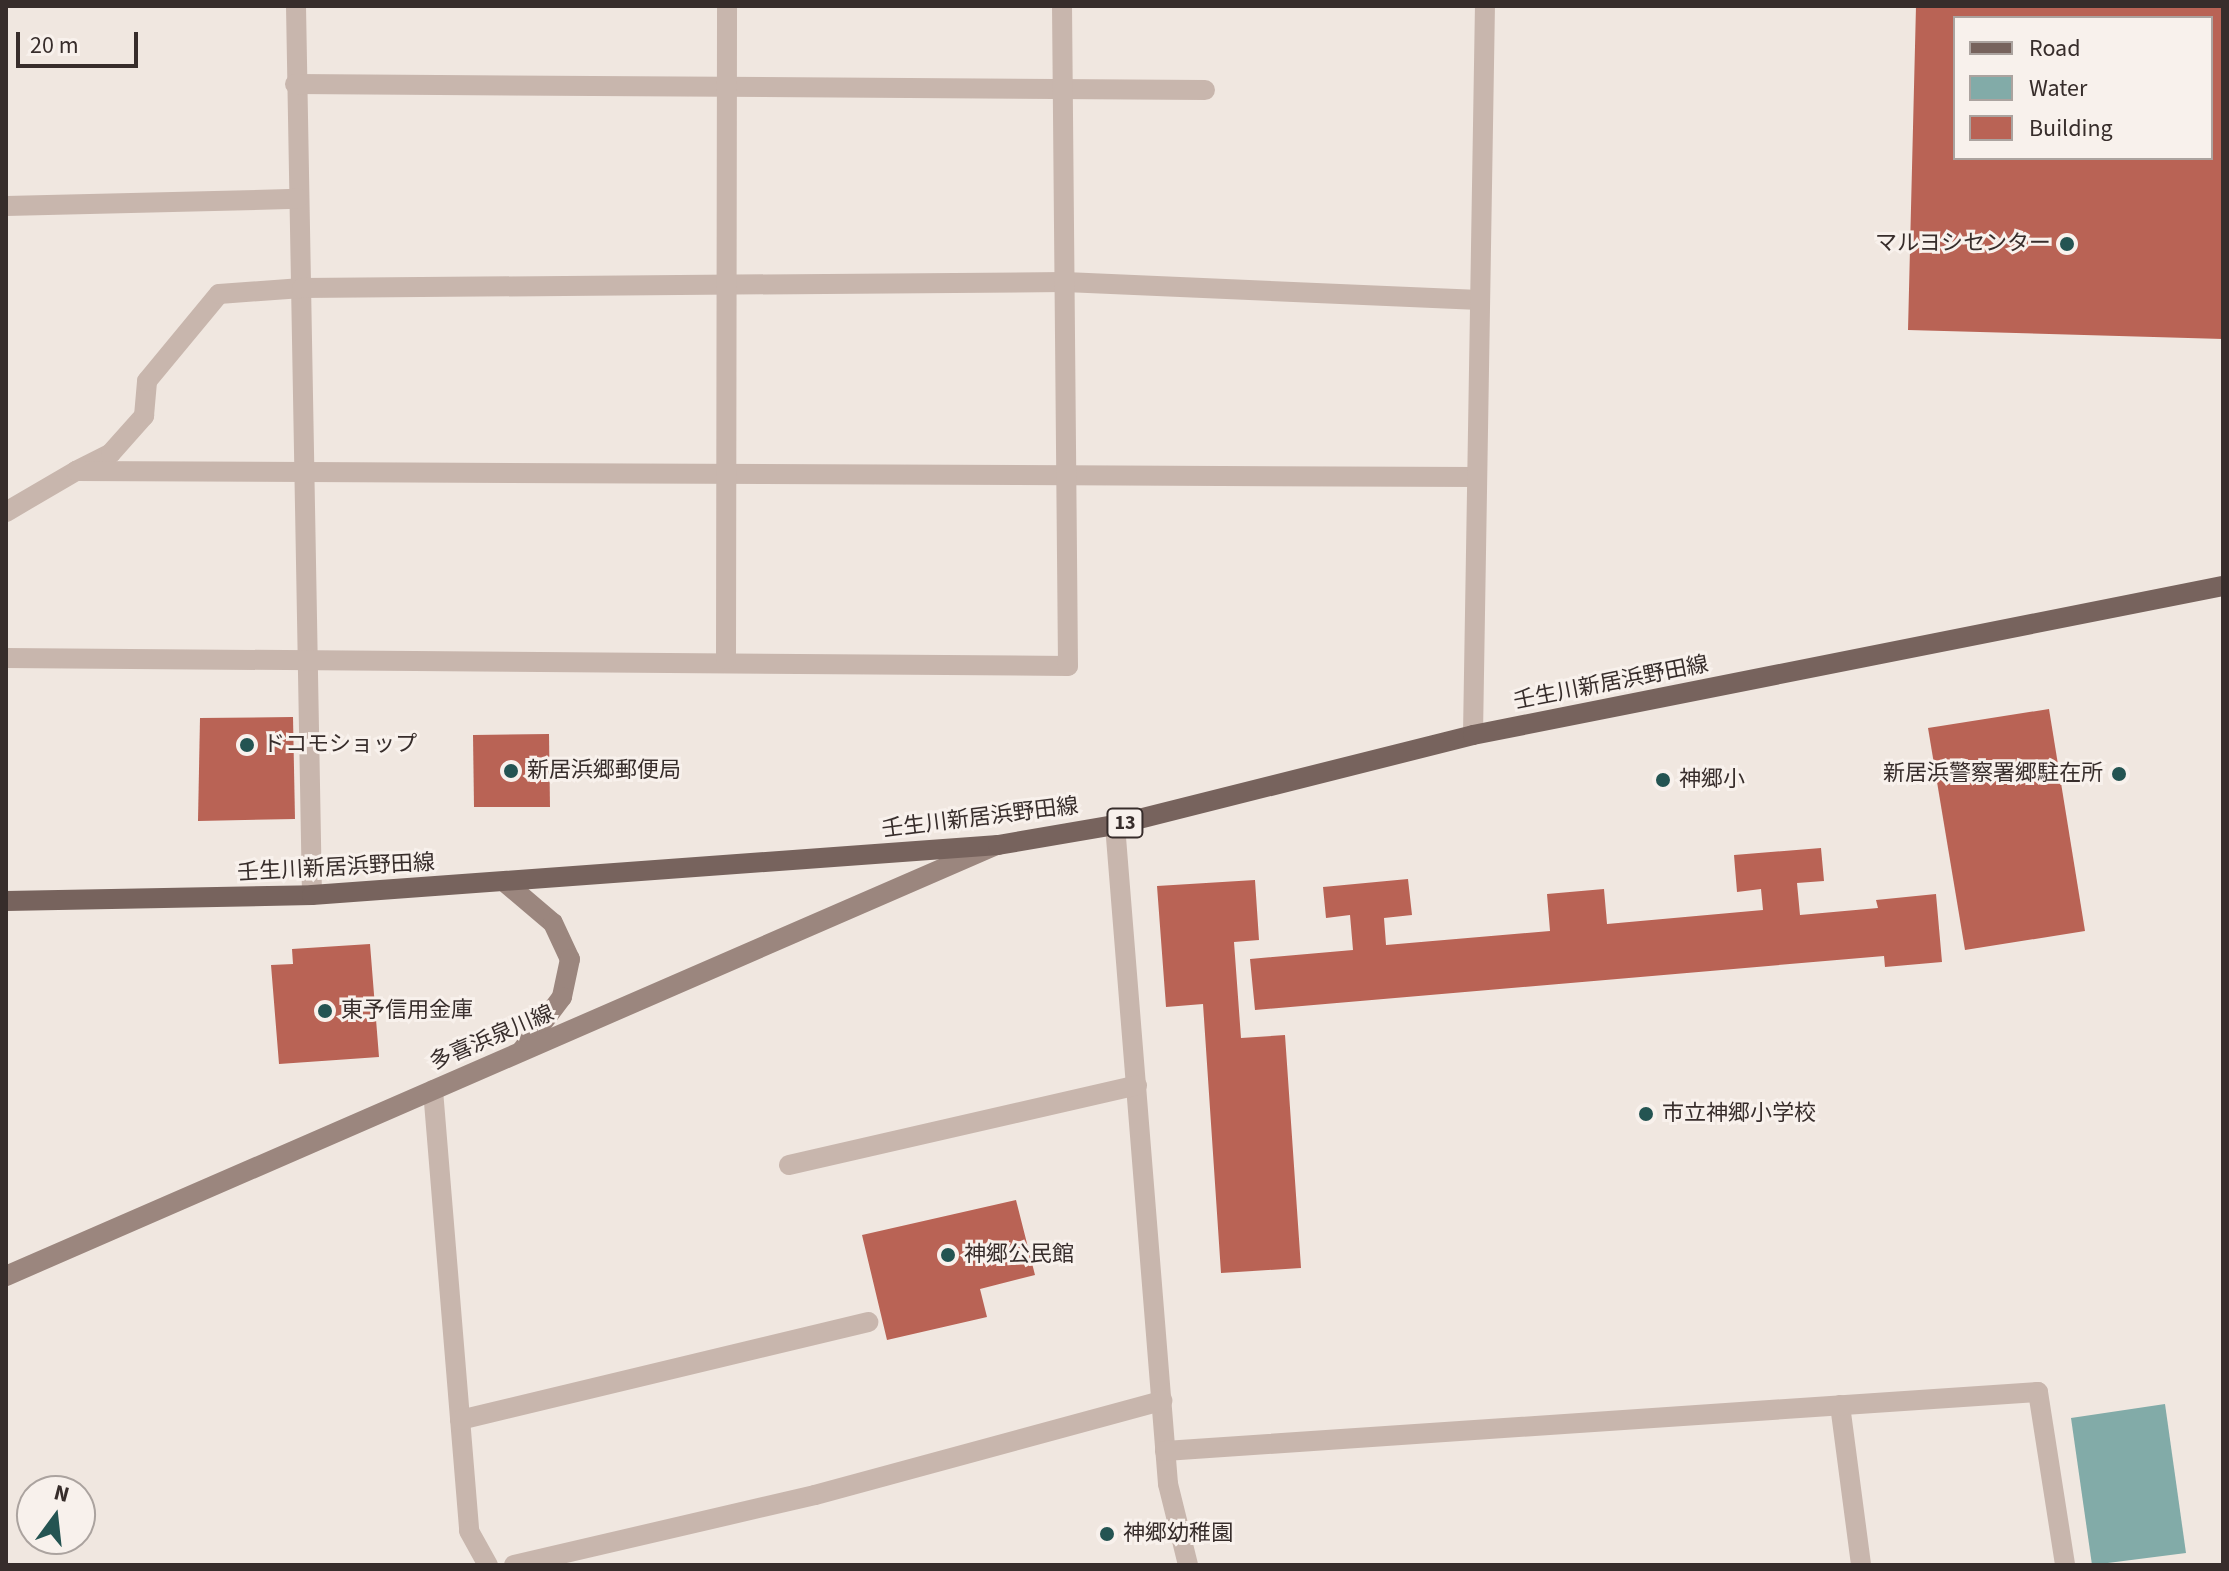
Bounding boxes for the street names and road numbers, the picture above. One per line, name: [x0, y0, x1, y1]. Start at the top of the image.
street label: 壬生川新居浜野田線: [1511, 651, 1711, 715]
street label: 壬生川新居浜野田線: [880, 793, 1080, 843]
road number: 13: [1105, 807, 1145, 839]
street label: 壬生川新居浜野田線: [236, 850, 436, 886]
street label: 多喜浜泉川線: [426, 1000, 558, 1076]

